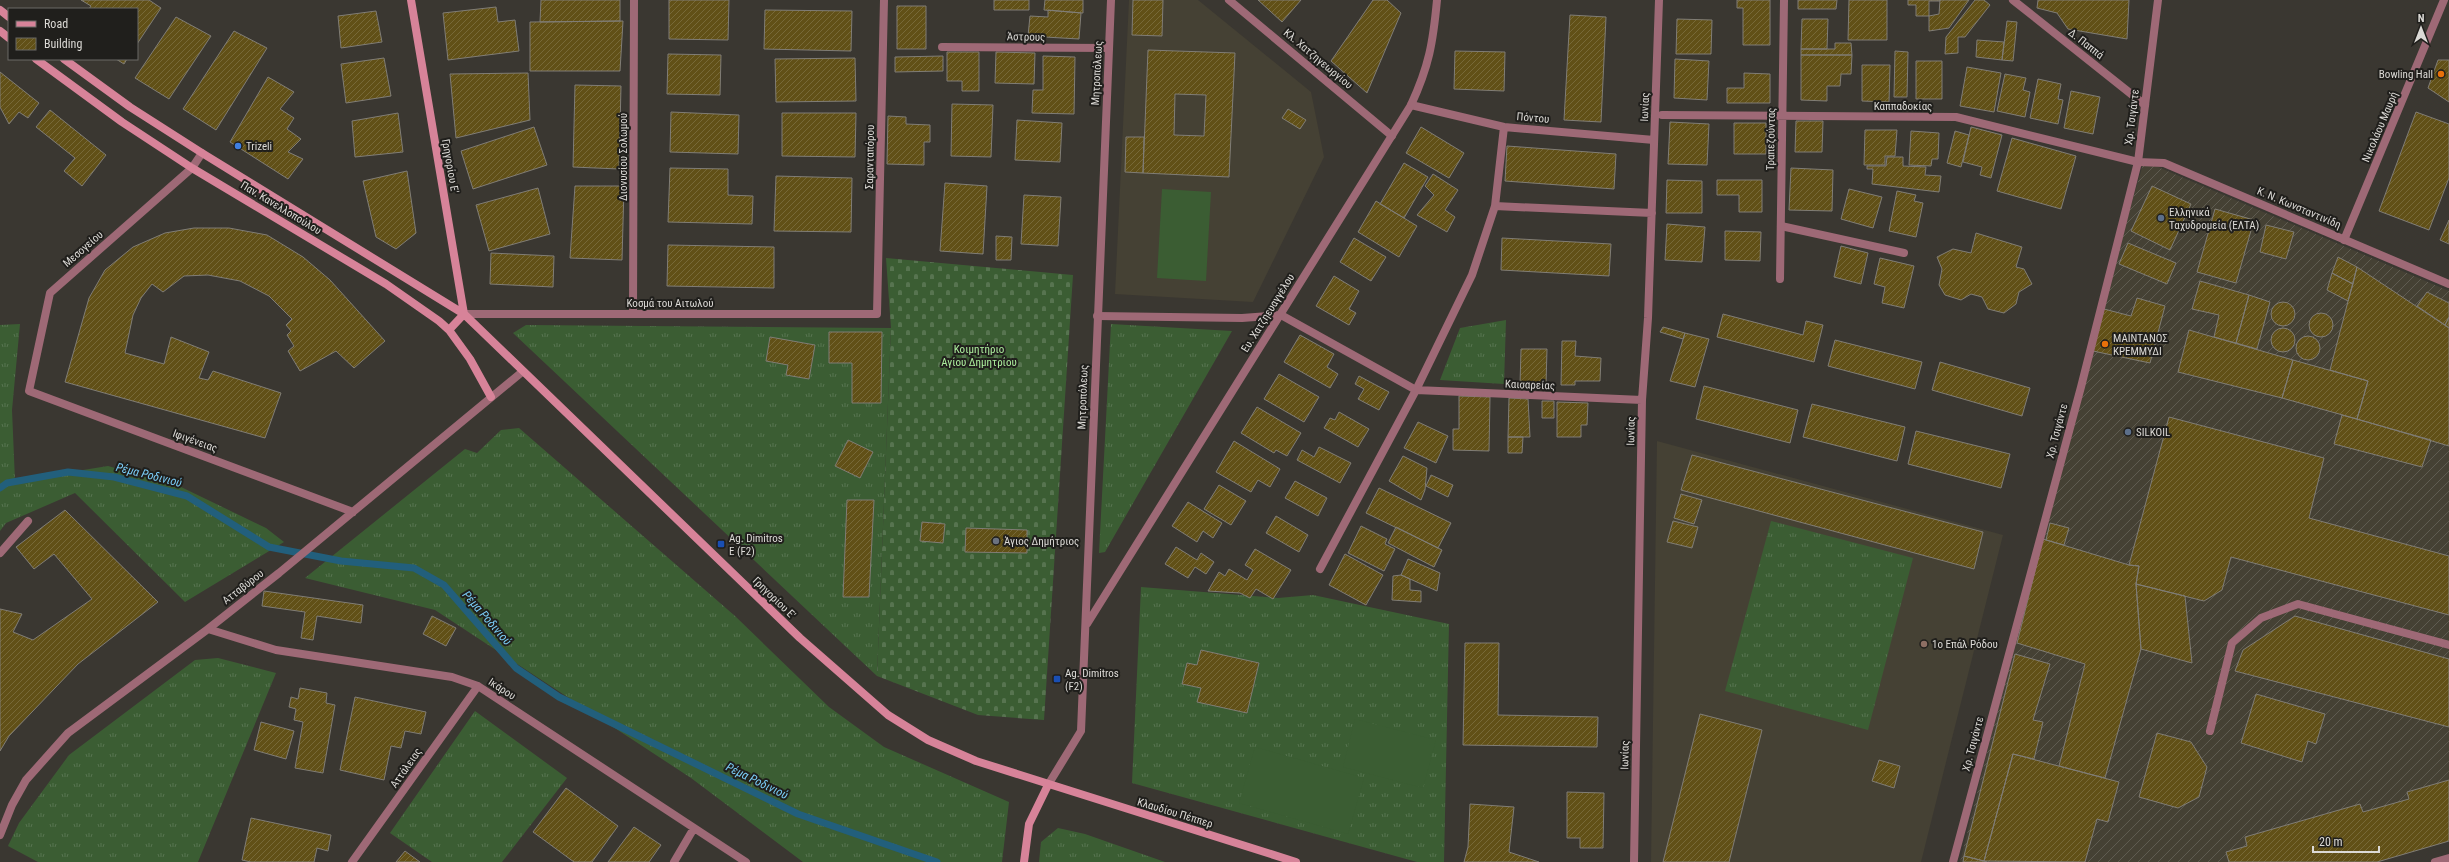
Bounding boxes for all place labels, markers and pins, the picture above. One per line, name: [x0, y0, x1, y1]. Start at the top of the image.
place label: Bowling Hall: [2379, 68, 2433, 81]
marker: Bowling Hall: [2436, 69, 2446, 79]
place label: Trizeli: [246, 140, 272, 153]
marker: Trizeli: [233, 141, 243, 151]
place label: Ελληνικά Ταχυδρομεία (ΕΛΤΑ): [2169, 206, 2259, 232]
marker: Ελληνικά Ταχυδρομεία (ΕΛΤΑ): [2156, 213, 2166, 223]
place label: ΜΑΙΝΤΑΝΟΣ ΚΡΕΜΜΥΔΙ: [2113, 332, 2168, 358]
marker: ΜΑΙΝΤΑΝΟΣ ΚΡΕΜΜΥΔΙ: [2100, 339, 2110, 349]
place label: SILKOIL: [2136, 426, 2170, 439]
marker: SILKOIL: [2123, 427, 2133, 437]
place label: Ag. Dimitros E (F2): [729, 532, 783, 558]
place label: Άγιος Δημήτριος: [1004, 535, 1079, 548]
marker: Άγιος Δημήτριος: [991, 536, 1001, 546]
marker: Ag. Dimitros E (F2): [716, 539, 726, 549]
place label: 1ο Επάλ Ρόδου: [1932, 638, 1998, 651]
marker: 1ο Επάλ Ρόδου: [1919, 639, 1929, 649]
place label: Ag. Dimitros (F2): [1065, 667, 1119, 693]
marker: Ag. Dimitros (F2): [1052, 674, 1062, 684]

